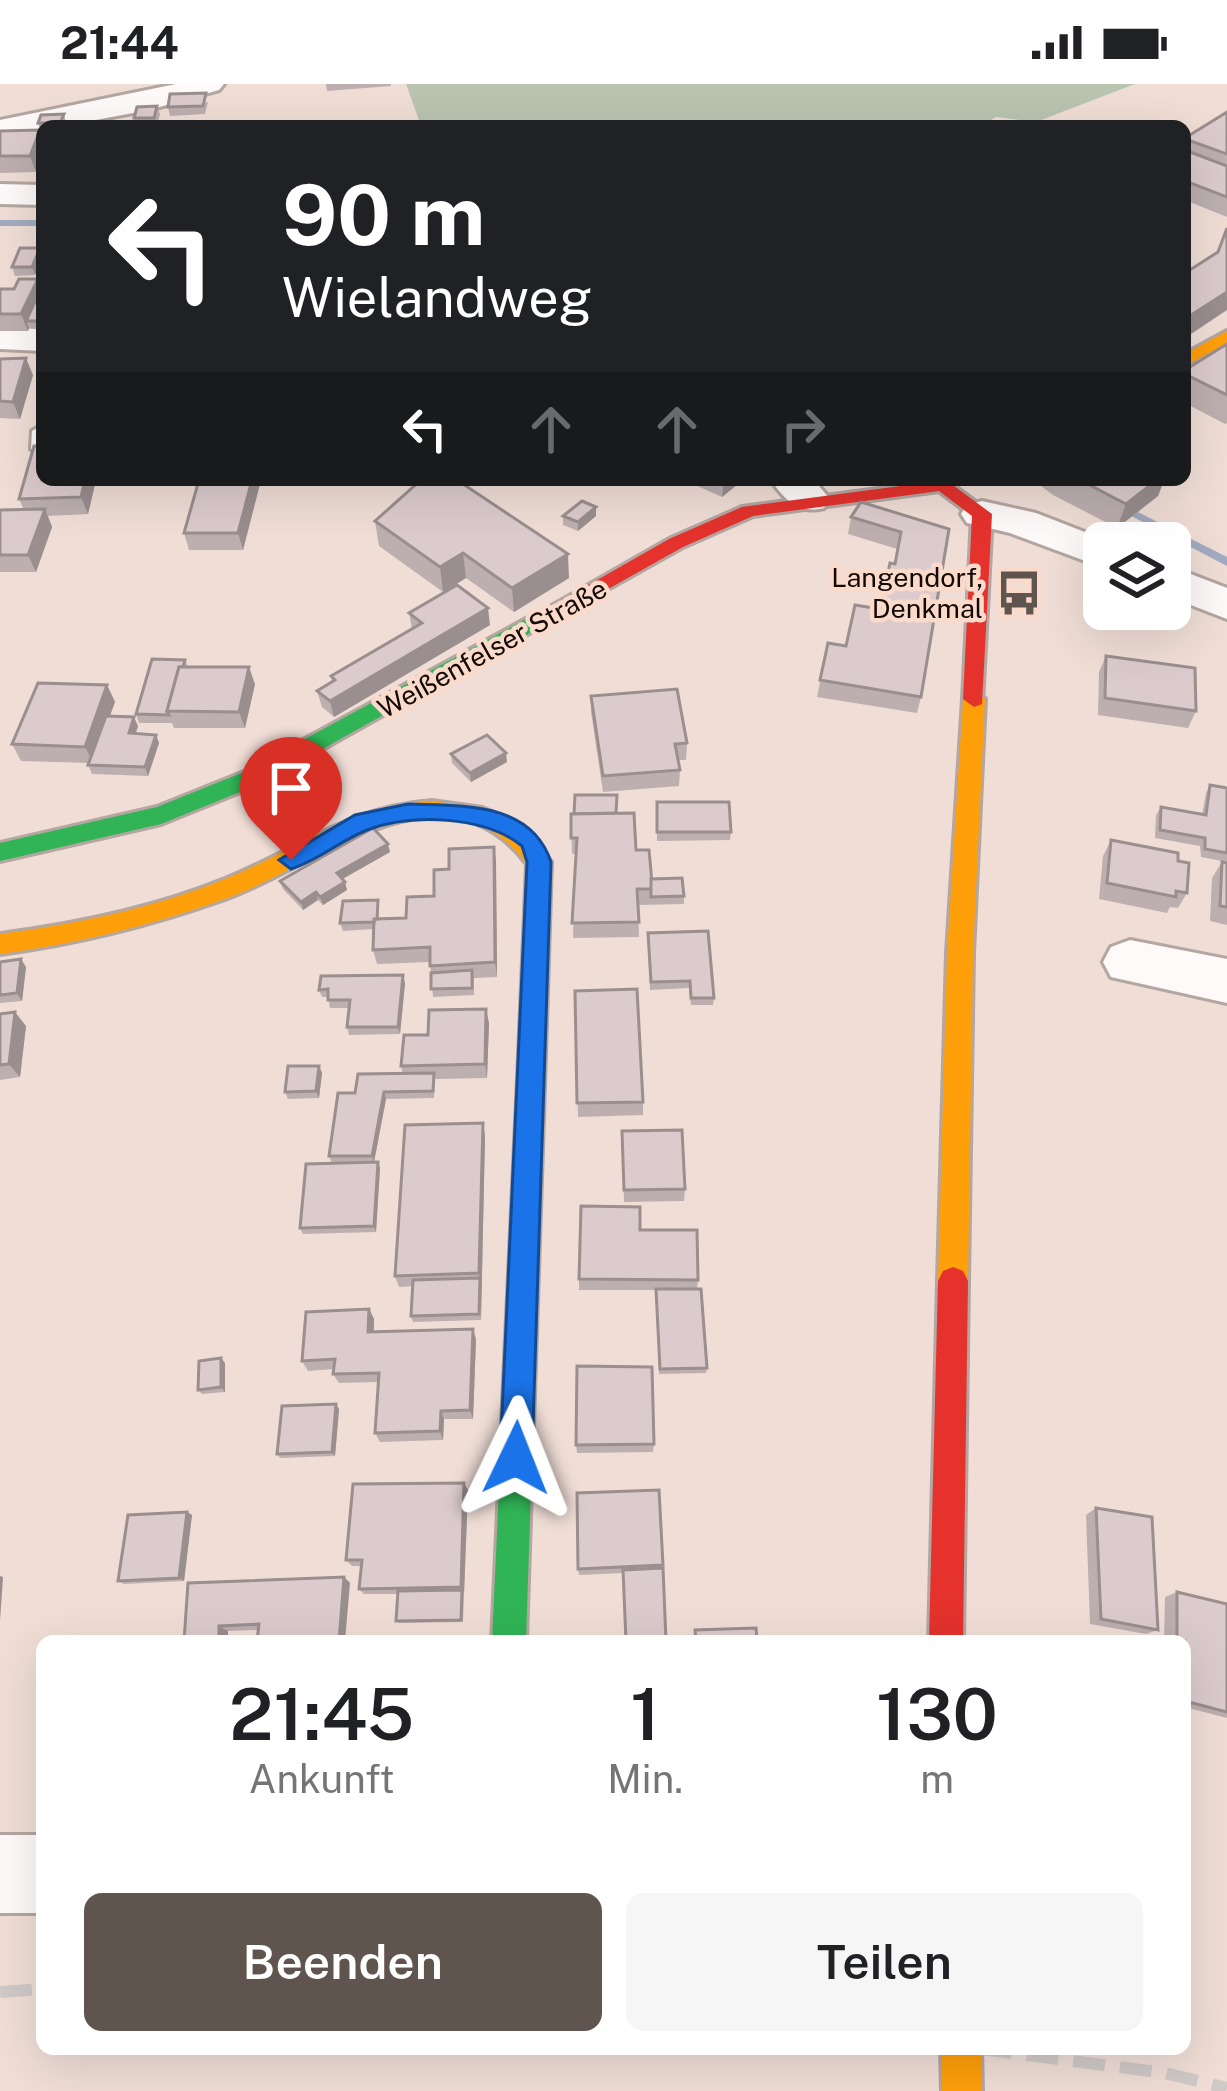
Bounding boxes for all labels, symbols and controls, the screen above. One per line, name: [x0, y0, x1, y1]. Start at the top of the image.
text: 21:44: [60, 16, 179, 69]
text: 90 m: [282, 165, 485, 264]
icon: left: [84, 168, 240, 324]
text: Wielandweg: [282, 266, 592, 329]
icon: left: [392, 396, 458, 462]
icon: ahead: [518, 396, 584, 462]
icon: ahead: [644, 396, 710, 462]
icon: right: [770, 396, 836, 462]
map controls: [1083, 522, 1191, 630]
button: layers: [1083, 522, 1191, 630]
place label: Langendorf, Denkmal: [831, 561, 983, 624]
bus stop icon: Langendorf, Denkmal: [994, 568, 1044, 618]
street label: Weißenfelser Straße: [372, 572, 612, 724]
pin: [240, 737, 342, 860]
icon: arrive: [258, 755, 324, 821]
position arrow: [453, 1395, 579, 1521]
text: 21:45: [229, 1672, 414, 1756]
text: 1: [630, 1672, 660, 1756]
text: 130: [876, 1672, 998, 1756]
text: Ankunft: [249, 1756, 395, 1802]
text: Min.: [607, 1756, 683, 1802]
text: m: [920, 1756, 954, 1802]
button: Beenden: [84, 1893, 602, 2031]
button: Teilen: [626, 1893, 1143, 2031]

